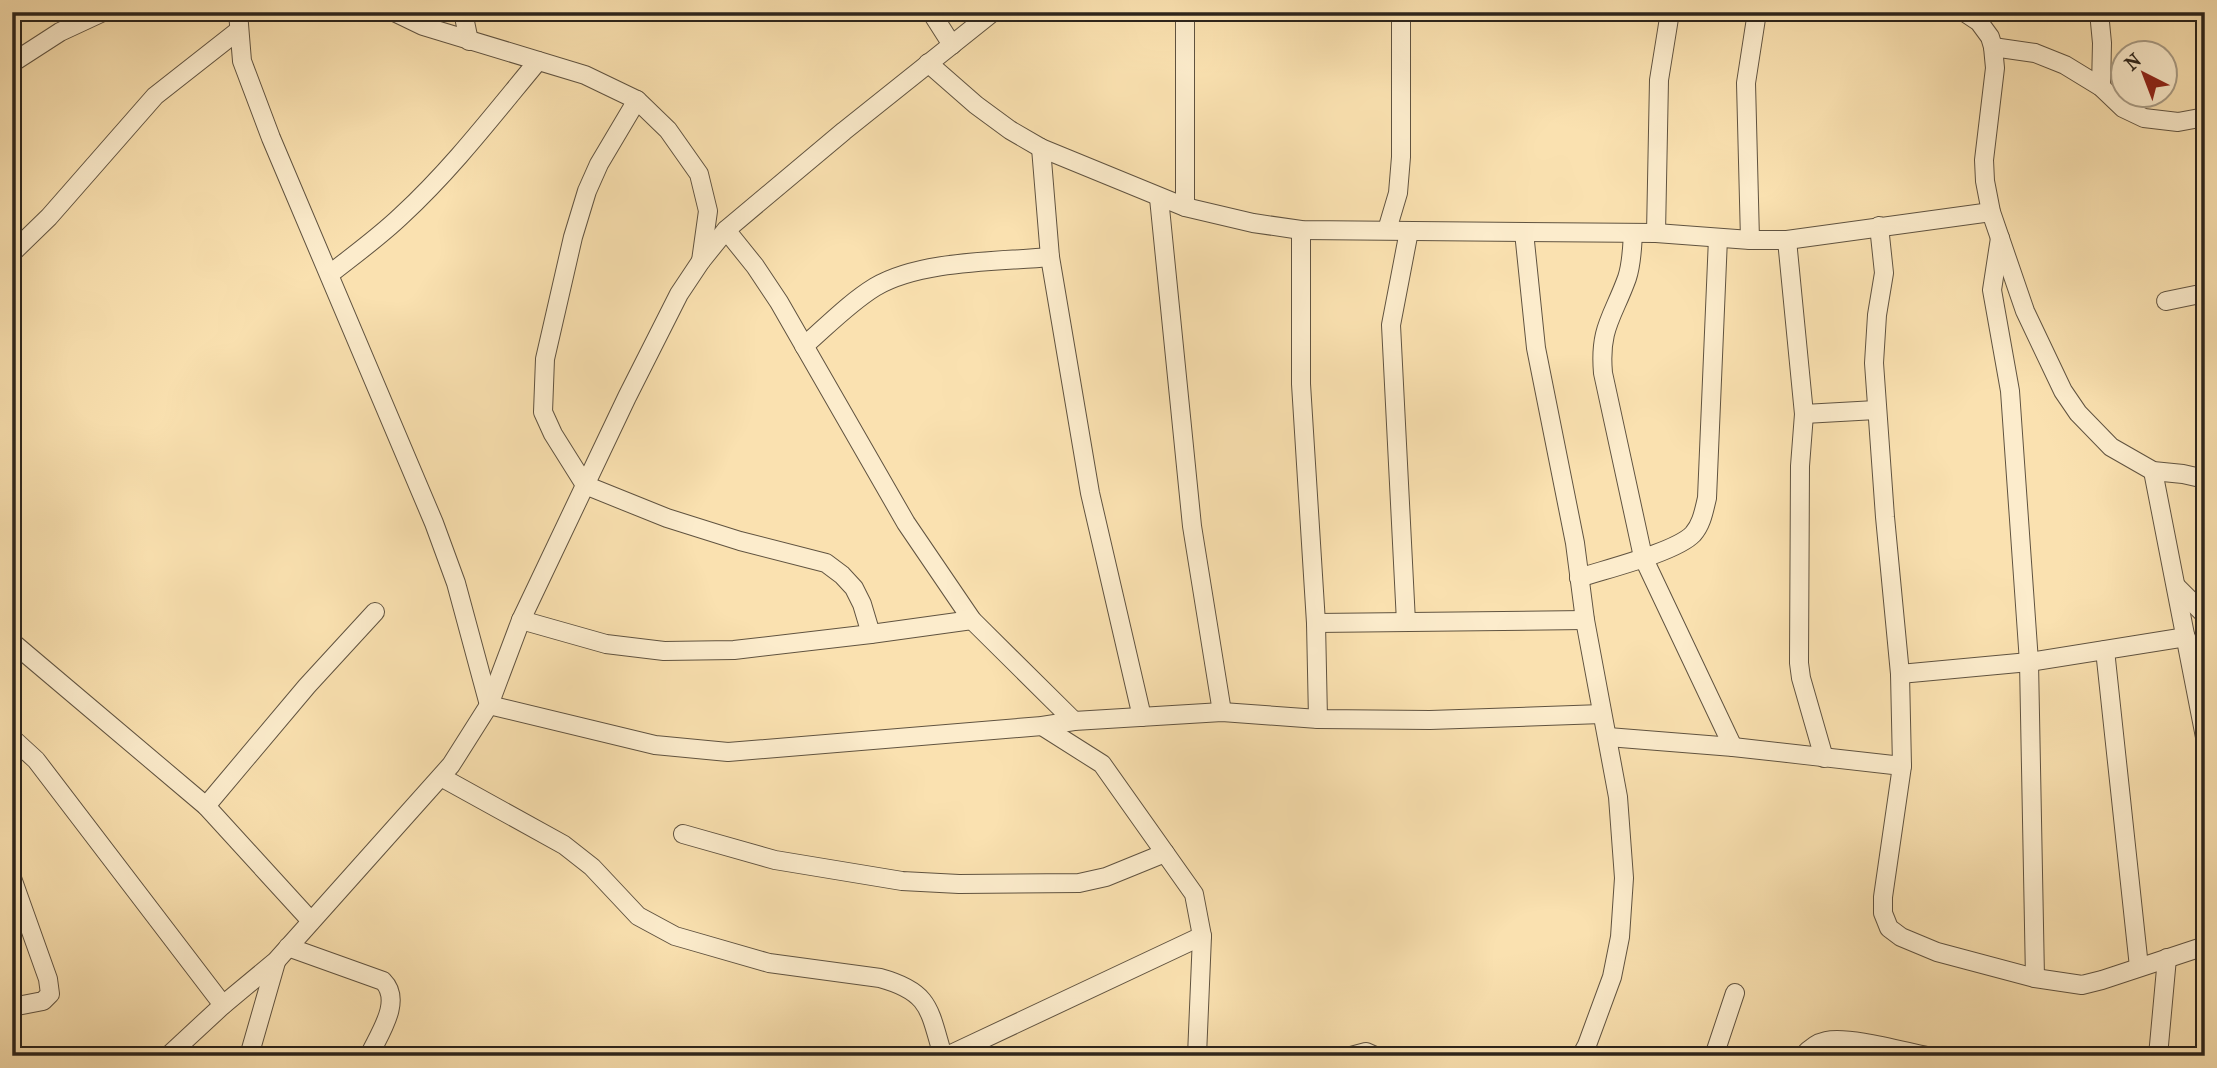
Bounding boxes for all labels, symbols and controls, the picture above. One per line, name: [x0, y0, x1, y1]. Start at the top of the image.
north arrow: [2108, 38, 2178, 108]
text: N: [2121, 49, 2146, 75]

